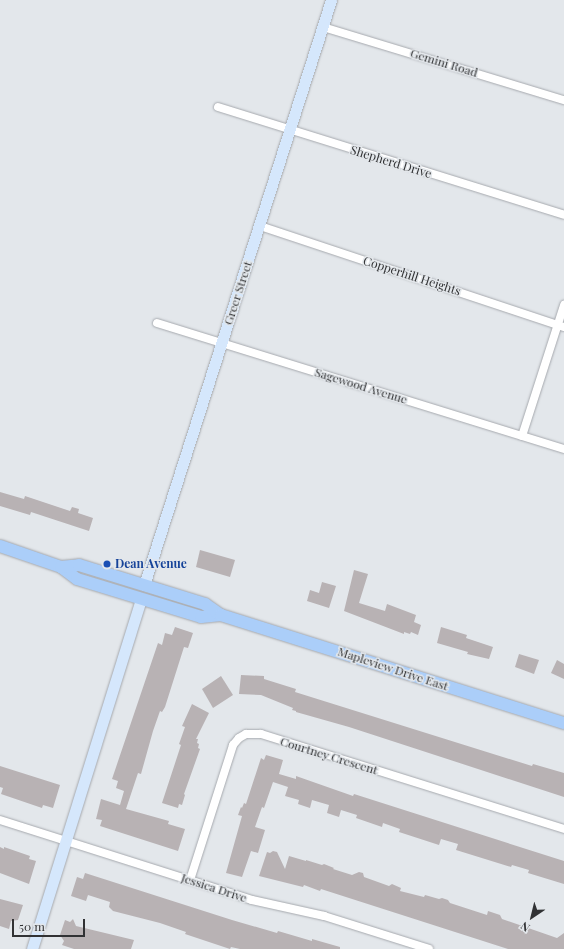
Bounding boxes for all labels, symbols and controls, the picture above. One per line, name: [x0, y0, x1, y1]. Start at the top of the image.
street label: Gemini Road: [409, 46, 479, 80]
street label: Shepherd Drive: [349, 143, 433, 181]
street label: Copperhill Heights: [361, 253, 463, 299]
street label: Greer Street: [221, 259, 255, 327]
street label: Sagewood Avenue: [313, 365, 409, 407]
place label: Dean Avenue: [115, 557, 187, 571]
marker: Dean Avenue: [102, 559, 112, 569]
street label: Mapleview Drive East: [336, 644, 450, 694]
street label: Courtney Crescent: [278, 734, 380, 778]
street label: Jessica Drive: [179, 871, 249, 905]
north arrow: [512, 897, 552, 937]
scale bar: [14, 911, 87, 937]
text: 50 m: [19, 918, 45, 934]
text: N: [517, 919, 532, 936]

